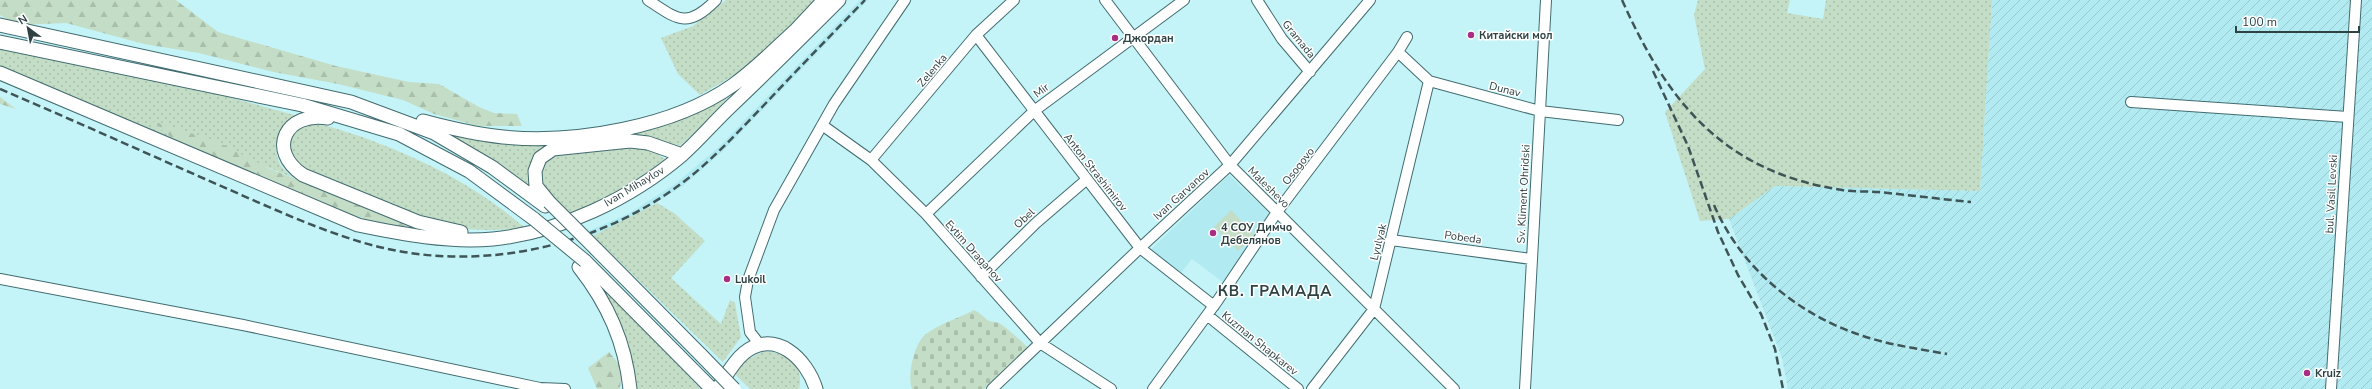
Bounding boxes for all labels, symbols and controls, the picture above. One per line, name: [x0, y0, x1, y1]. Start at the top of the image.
north arrow: [8, 8, 48, 48]
scale bar: [2236, 8, 2359, 34]
text: N: [15, 11, 30, 28]
text: 100 m: [2242, 14, 2277, 30]
street label: Gramada: [1279, 17, 1319, 62]
place label: Китайски мол: [1479, 28, 1553, 43]
marker: Китайски мол: [1466, 30, 1476, 40]
place label: Джордан: [1123, 31, 1174, 46]
marker: Джордан: [1110, 33, 1120, 43]
street label: Zelenka: [914, 51, 951, 90]
street label: Dunav: [1488, 78, 1523, 101]
street label: Mir: [1030, 80, 1052, 101]
street label: Anton Strashimirov: [1060, 130, 1131, 215]
street label: Osogovo: [1279, 144, 1318, 188]
street label: Sv. Kliment Ohridski: [1513, 144, 1534, 244]
street label: bul. Vasil Levski: [2322, 154, 2341, 234]
street label: Ivan Mihaylov: [601, 162, 667, 210]
street label: Maleshevo: [1244, 163, 1293, 212]
street label: Ivan Garvanov: [1150, 165, 1213, 224]
street label: Obel: [1010, 204, 1039, 232]
street label: Evtim Draganov: [942, 217, 1006, 286]
place label: 4 СОУ Димчо Дебелянов: [1221, 220, 1292, 248]
street label: Lyulyak: [1367, 222, 1390, 262]
street label: Pobeda: [1443, 227, 1483, 248]
marker: 4 СОУ Димчо Дебелянов: [1208, 228, 1218, 238]
place label: Lukoil: [735, 272, 766, 287]
marker: Lukoil: [722, 274, 732, 284]
district label: КВ. ГРАМАДА: [1218, 281, 1332, 301]
street label: Kuzman Shapkarev: [1218, 308, 1301, 379]
place label: Kruiz: [2315, 366, 2341, 381]
marker: Kruiz: [2302, 368, 2312, 378]

